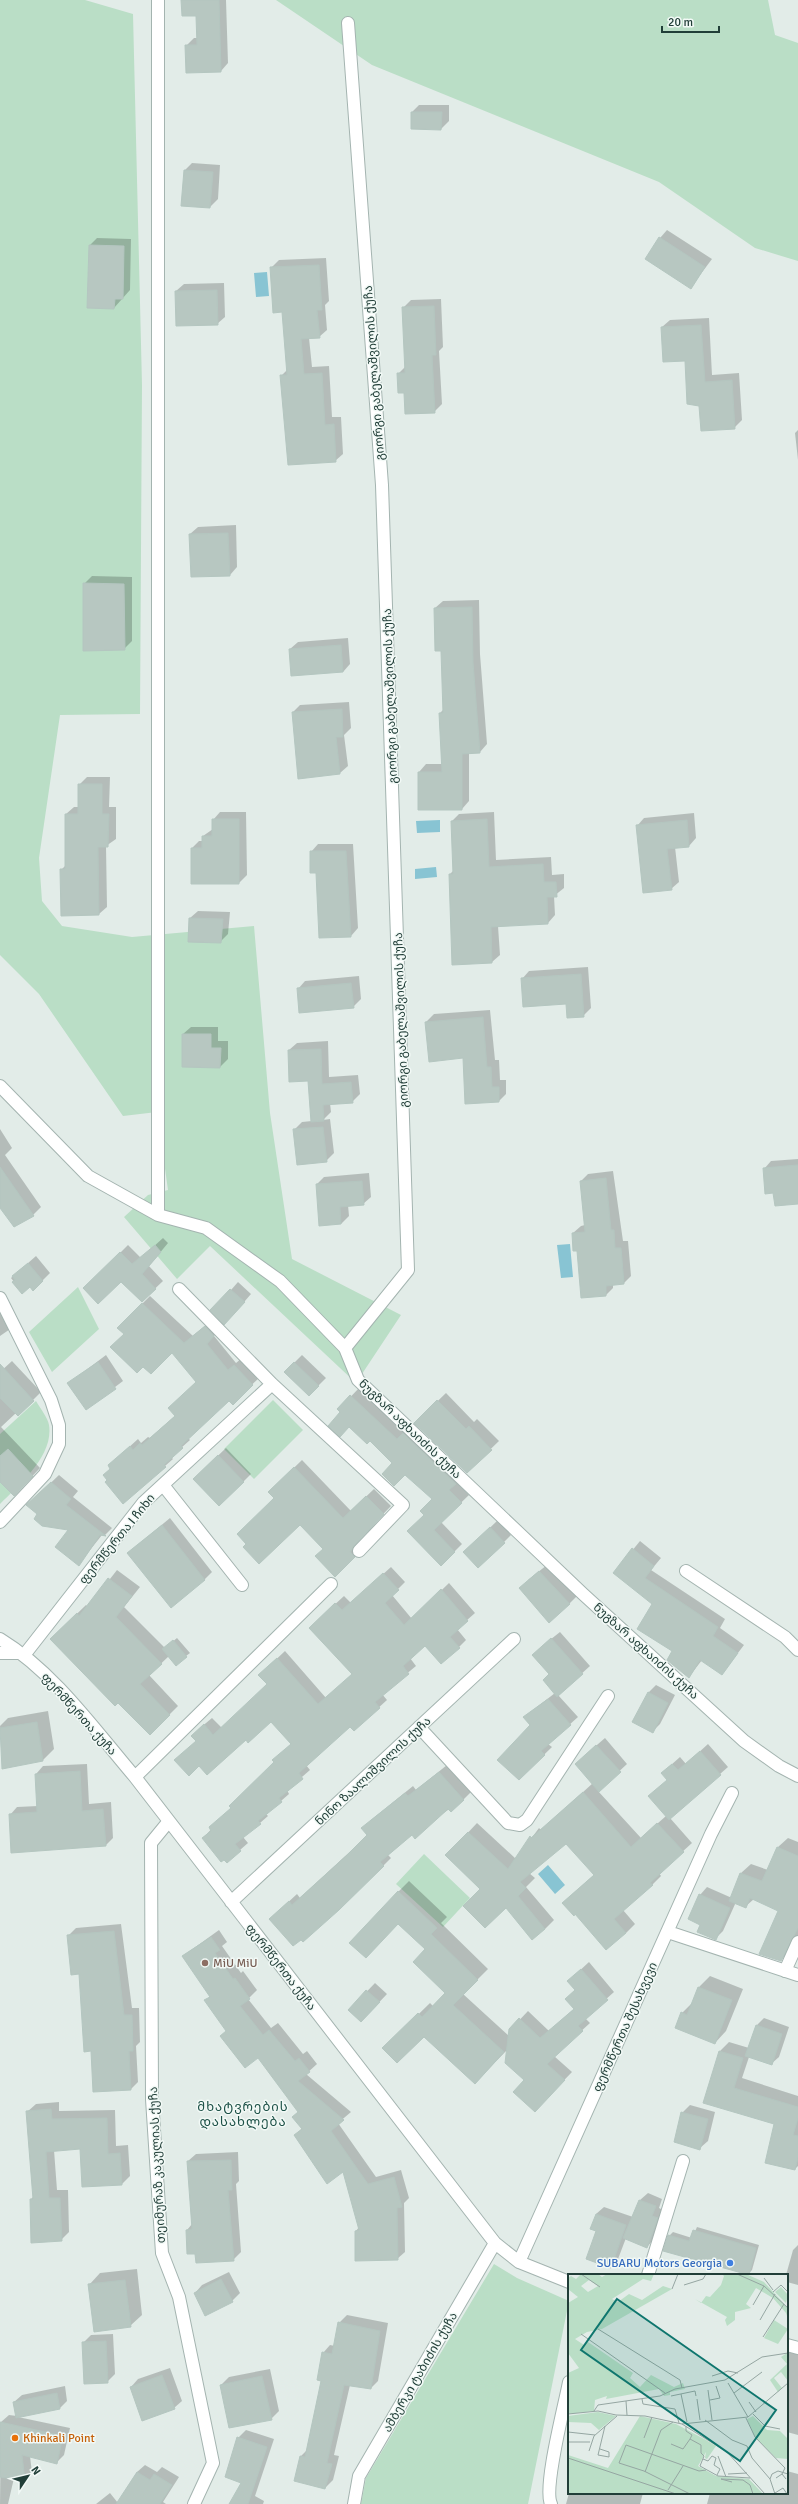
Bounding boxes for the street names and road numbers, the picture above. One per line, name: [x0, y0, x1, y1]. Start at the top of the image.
street label: გიორგი გაბელაშვილის ქუჩა: [361, 285, 388, 461]
street label: გიორგი გაბელაშვილის ქუჩა: [380, 608, 401, 784]
street label: გიორგი გაბელაშვილის ქუჩა: [391, 932, 412, 1108]
street label: ნუგზარ აფხაიძის ქუჩა: [355, 1376, 464, 1482]
street label: ფერმწერთა I ჩიხი: [76, 1491, 159, 1588]
street label: ნუგზარ აფხაიძის ქუჩა: [590, 1600, 702, 1703]
street label: ფერმწერთა ქუჩა: [38, 1670, 120, 1759]
street label: ნინო ზაალიშვილის ქუჩა: [312, 1714, 434, 1829]
street label: ფერმწერთა ქუჩა: [242, 1921, 319, 2014]
street label: ფერმწერთა შესახვევი: [590, 1960, 661, 2094]
street label: თეიმურაზ კაკულიას ქუჩა: [146, 2086, 169, 2244]
street label: ამბერკი ტაბიძის ქუჩა: [380, 2310, 461, 2435]

